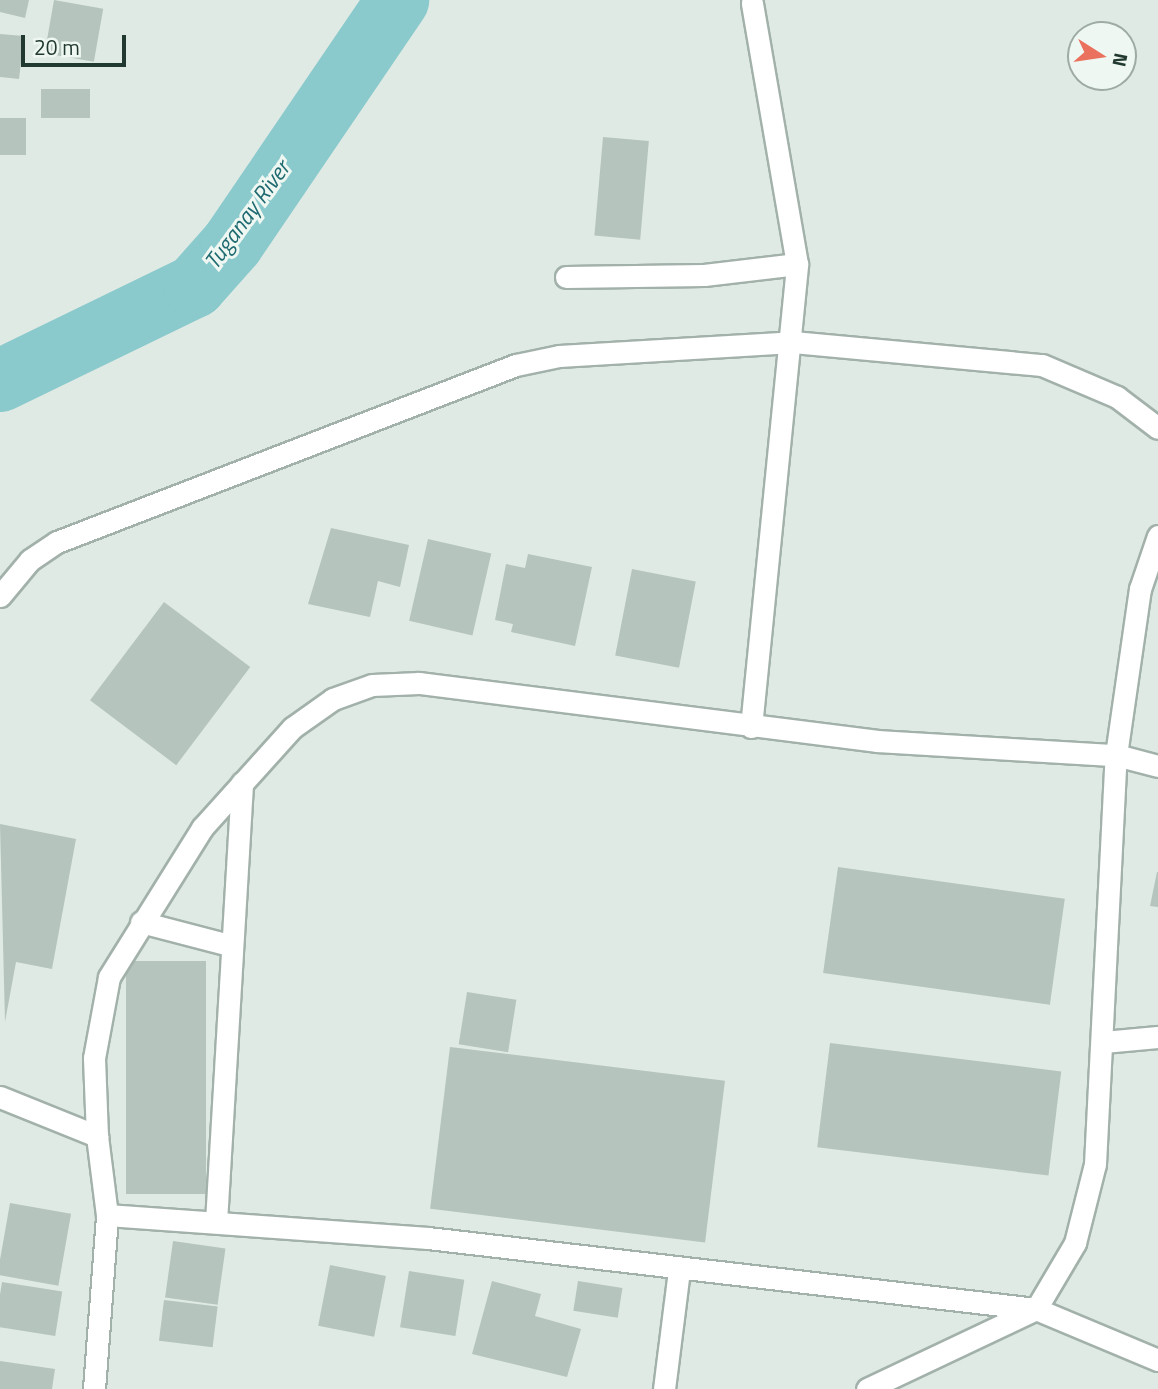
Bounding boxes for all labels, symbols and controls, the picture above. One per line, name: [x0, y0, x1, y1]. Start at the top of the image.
scale bar: [24, 21, 130, 65]
north arrow: [1067, 21, 1137, 91]
text: 20 m: [34, 31, 80, 63]
text: N: [1106, 51, 1137, 70]
water label: Tuganay River: [198, 155, 296, 275]

